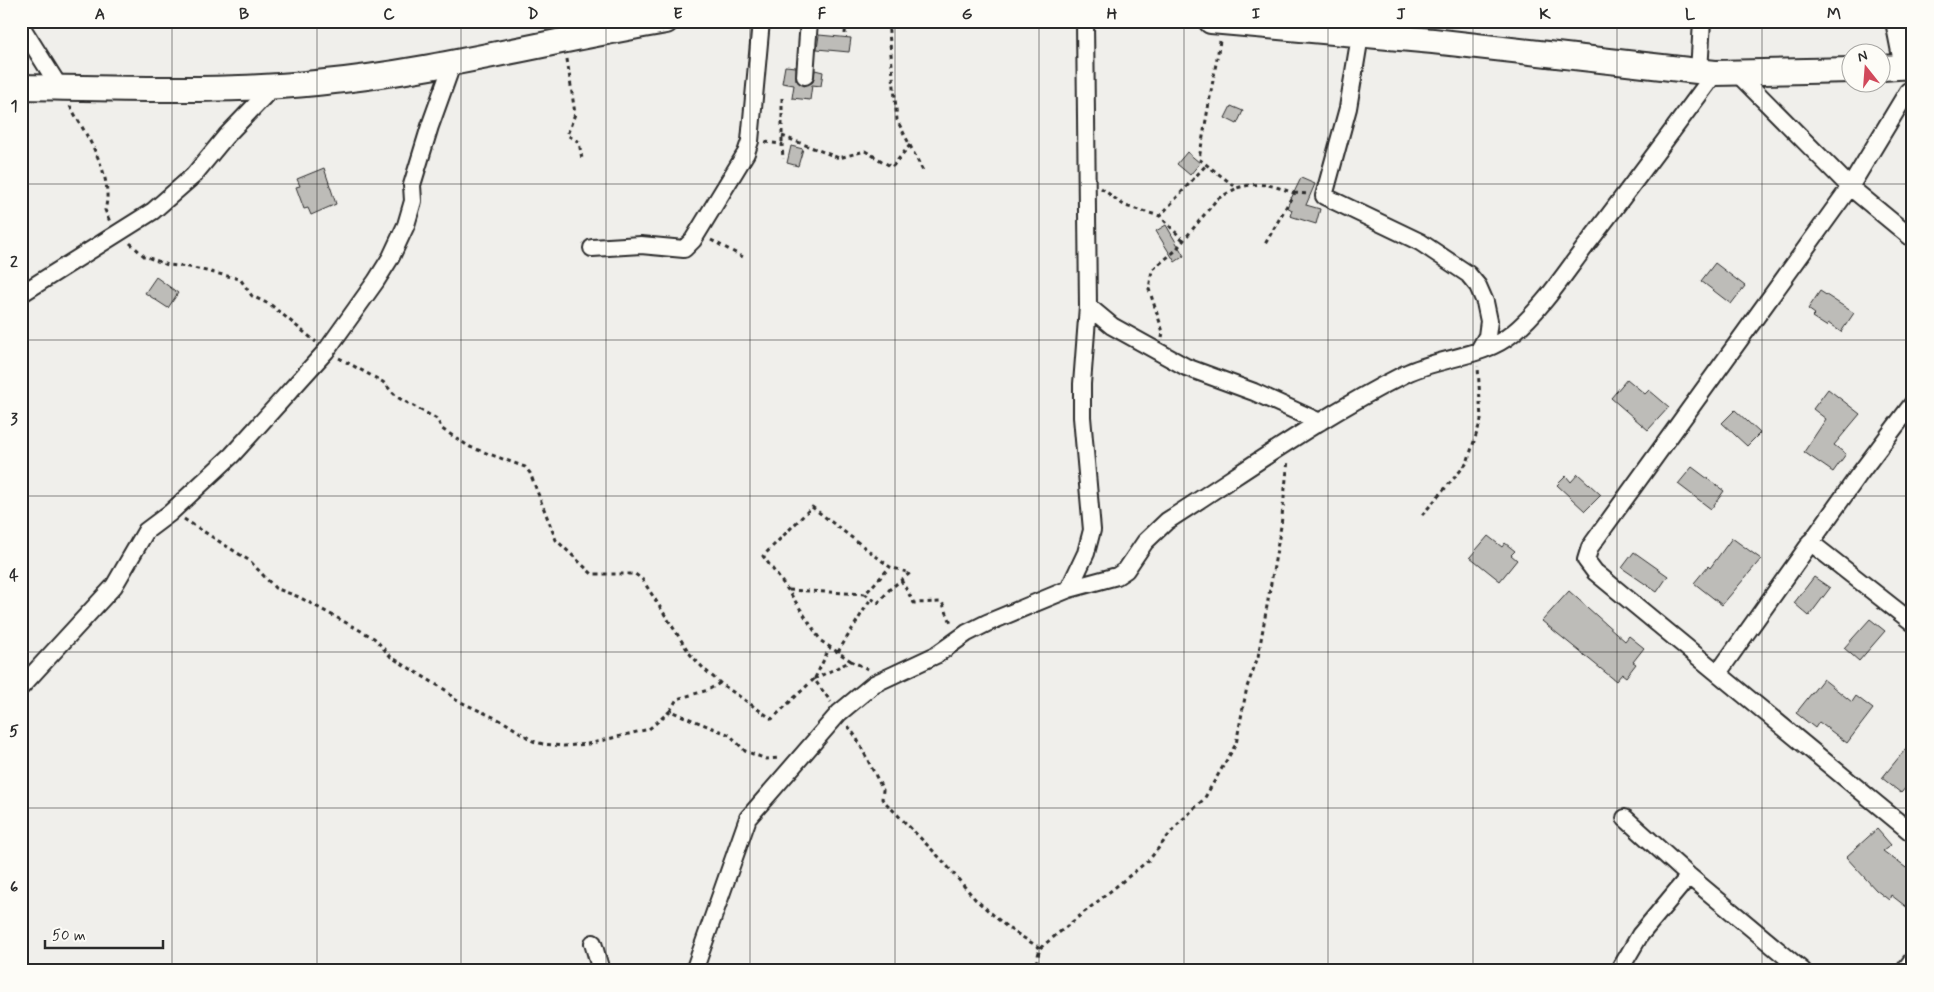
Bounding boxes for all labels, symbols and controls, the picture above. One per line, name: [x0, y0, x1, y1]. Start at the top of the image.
text: A: [95, 4, 105, 25]
text: B: [239, 4, 249, 25]
text: C: [383, 4, 395, 25]
text: D: [527, 4, 539, 25]
text: E: [673, 4, 683, 25]
text: F: [818, 4, 827, 25]
text: G: [962, 4, 973, 25]
text: H: [1107, 4, 1118, 25]
text: I: [1252, 4, 1261, 25]
text: J: [1396, 4, 1406, 25]
text: K: [1539, 4, 1551, 25]
text: L: [1685, 4, 1696, 25]
text: M: [1827, 4, 1841, 25]
north arrow: [1842, 42, 1892, 92]
text: N: [1855, 47, 1870, 66]
text: 1: [10, 96, 18, 117]
text: 2: [10, 252, 18, 273]
text: 3: [10, 409, 18, 430]
text: 4: [9, 565, 19, 586]
text: 5: [9, 721, 19, 742]
text: 6: [10, 877, 18, 898]
scale bar: [45, 917, 162, 949]
text: 50 m: [52, 926, 86, 946]

